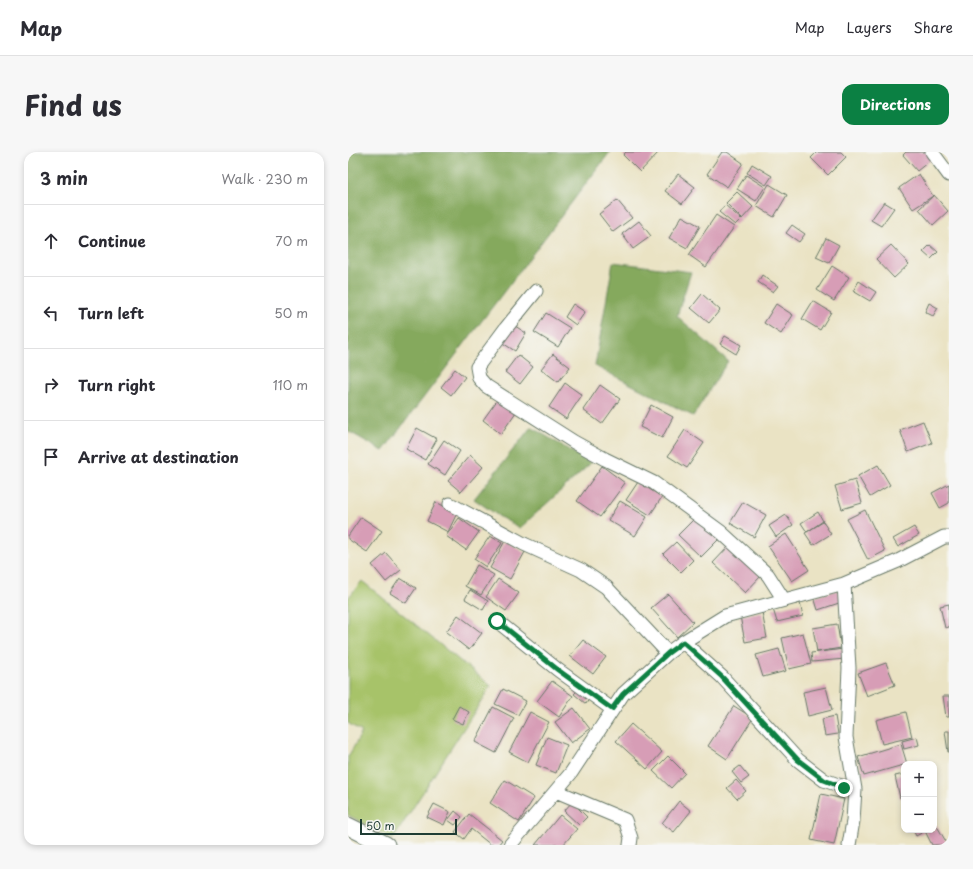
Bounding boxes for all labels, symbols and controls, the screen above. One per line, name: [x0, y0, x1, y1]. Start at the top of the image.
text: Map: [20, 14, 62, 42]
text: Map: [795, 17, 825, 38]
text: Layers: [847, 17, 892, 38]
text: Share: [914, 17, 953, 38]
text: Find us: [24, 83, 122, 126]
button: Directions: [842, 84, 949, 125]
text: 3 min: [40, 165, 88, 191]
text: Walk · 230 m: [221, 169, 308, 188]
text: Continue: [78, 229, 146, 252]
icon: ahead: [40, 230, 62, 252]
text: 70 m: [275, 231, 308, 250]
text: Turn left: [78, 301, 144, 324]
icon: left: [40, 302, 62, 324]
text: 50 m: [274, 303, 308, 322]
text: Turn right: [78, 373, 155, 396]
icon: right: [40, 374, 62, 396]
text: 110 m: [273, 375, 308, 394]
text: Arrive at destination: [78, 445, 239, 468]
icon: arrive: [40, 446, 62, 468]
route start: [488, 612, 506, 630]
map controls: [901, 761, 937, 833]
button: +: [901, 761, 937, 797]
route end: [835, 779, 853, 797]
button: −: [901, 797, 937, 833]
scale bar: [360, 817, 457, 836]
text: 50 m: [366, 817, 395, 834]

